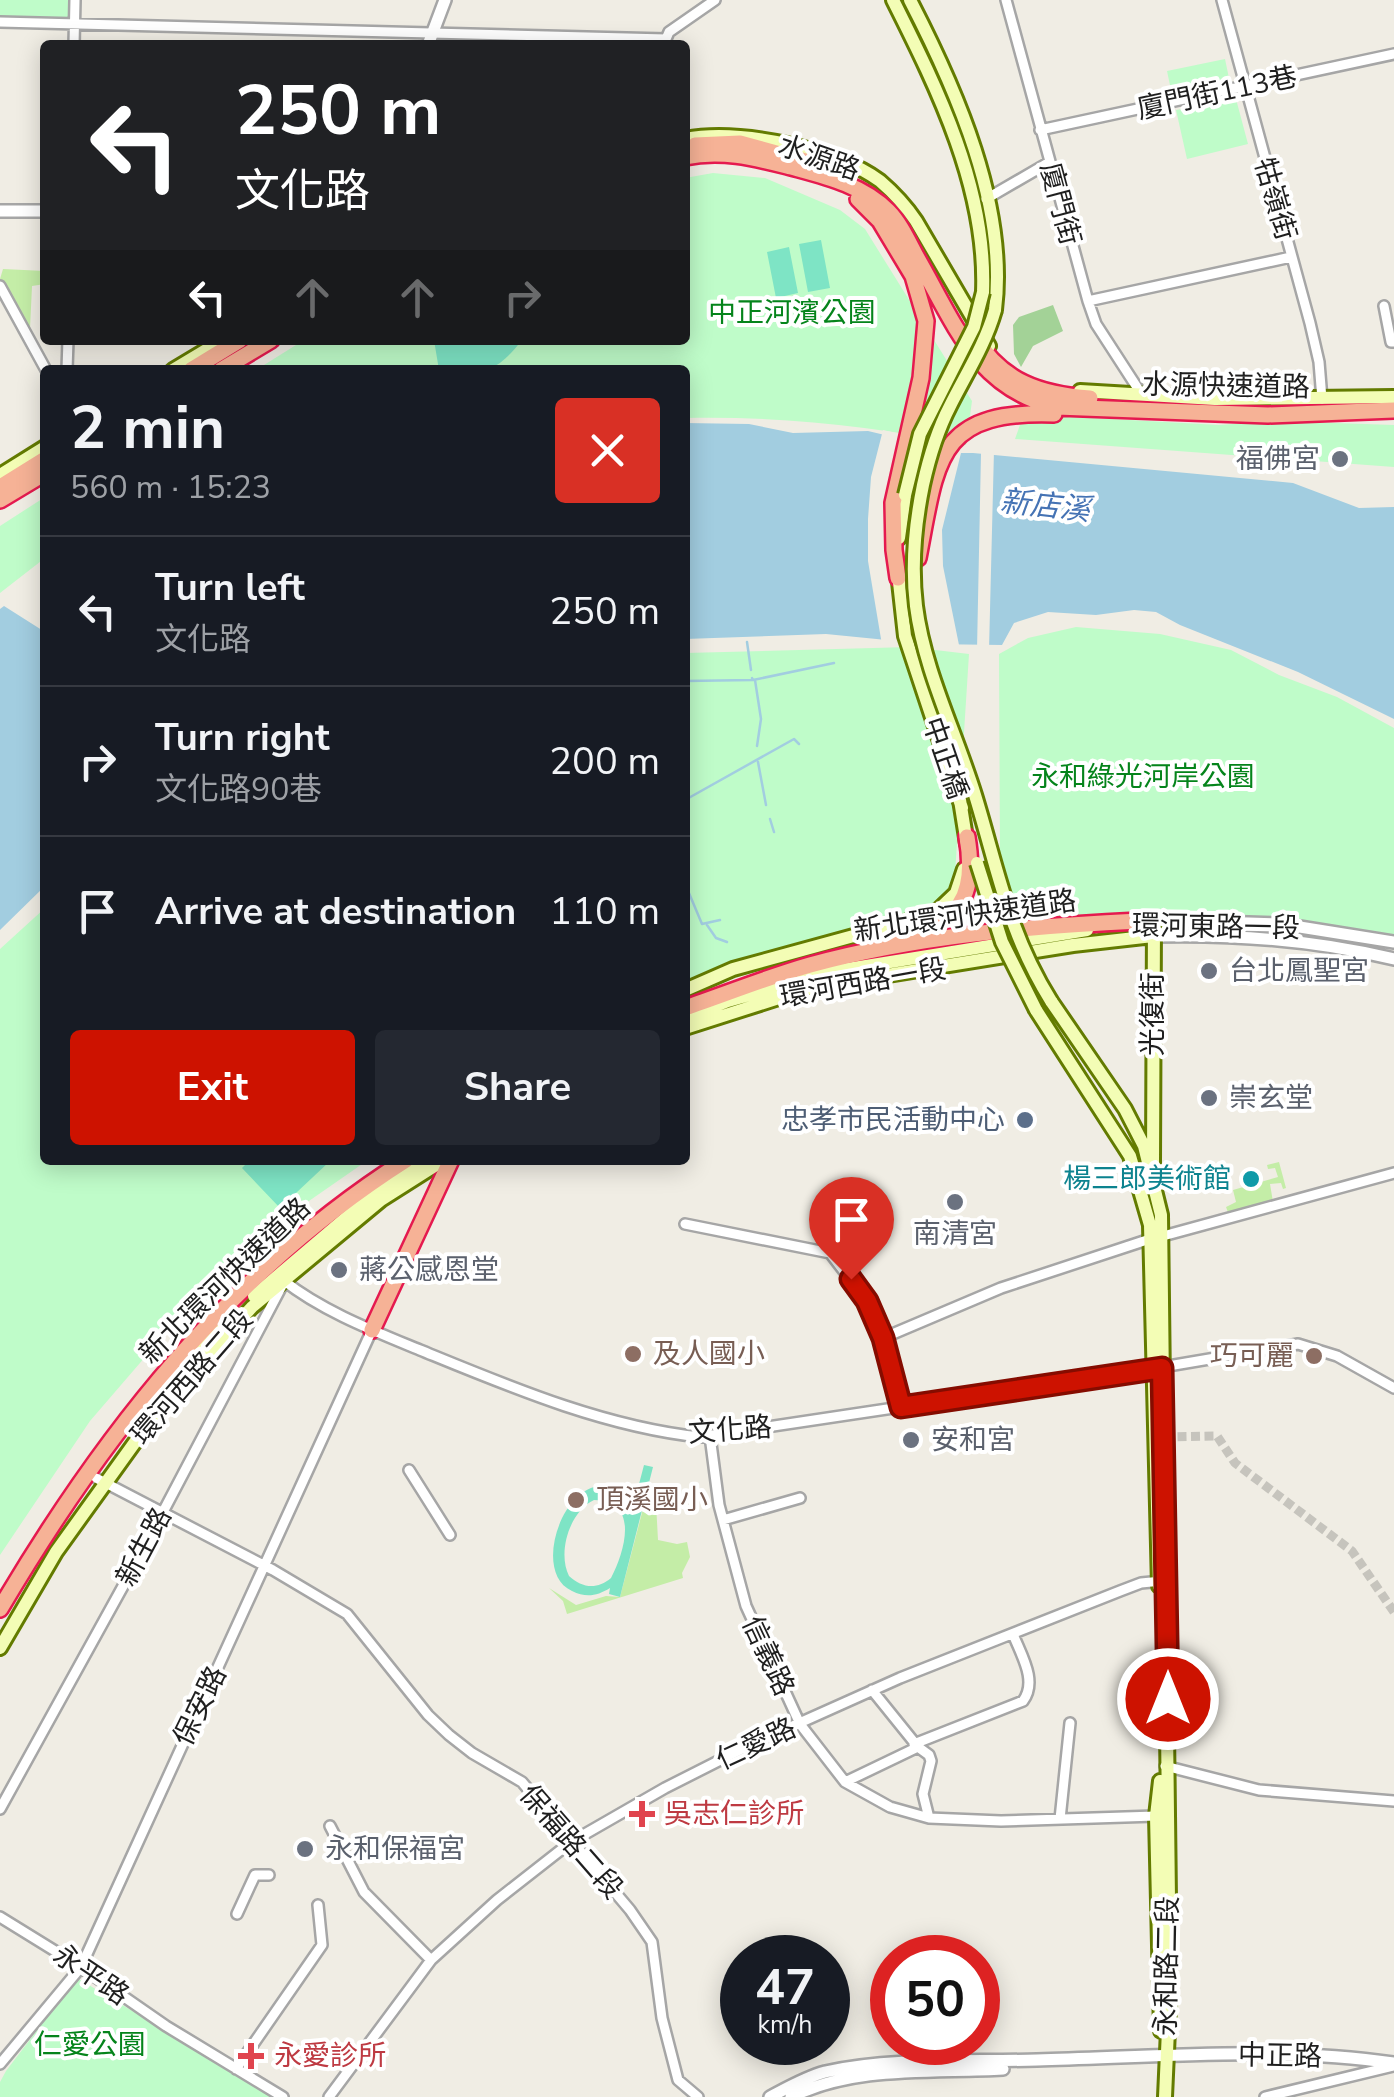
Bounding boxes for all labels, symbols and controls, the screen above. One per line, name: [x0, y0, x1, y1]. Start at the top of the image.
street label: 廈門街113巷: [1134, 58, 1300, 128]
text: 250 m: [235, 63, 441, 159]
icon: left: [70, 80, 200, 210]
street label: 水源路: [773, 126, 865, 190]
street label: 牯嶺街: [1245, 153, 1305, 245]
street label: 廈門街: [1031, 159, 1089, 249]
text: 文化路: [235, 161, 370, 222]
icon: left: [180, 270, 235, 325]
icon: ahead: [285, 270, 340, 325]
icon: ahead: [390, 270, 445, 325]
icon: right: [495, 270, 550, 325]
park label: 中正河濱公園: [708, 294, 876, 332]
street label: 水源快速道路: [1142, 366, 1310, 406]
text: 2 min: [70, 387, 225, 469]
button: close: [555, 398, 660, 503]
place label: 福佛宮: [1236, 440, 1320, 478]
marker: 福佛宮: [1329, 448, 1351, 470]
text: 560 m · 15:23: [70, 466, 271, 509]
water label: 新店溪: [998, 481, 1096, 532]
text: Turn left: [155, 562, 305, 613]
icon: left: [70, 584, 125, 639]
text: 250 m: [549, 586, 660, 637]
text: 文化路: [155, 618, 251, 661]
text: Turn right: [155, 712, 330, 763]
street label: 中正橋: [913, 712, 977, 804]
icon: right: [70, 734, 125, 789]
text: 200 m: [549, 736, 660, 787]
park label: 永和綠光河岸公園: [1031, 758, 1255, 796]
text: 文化路90巷: [155, 768, 321, 811]
street label: 新北環河快速道路: [851, 882, 1079, 950]
icon: arrive: [70, 884, 125, 939]
text: Arrive at destination: [155, 886, 516, 937]
text: 110 m: [549, 886, 660, 937]
street label: 環河東路一段: [1132, 907, 1300, 947]
street label: 環河西路一段: [777, 950, 949, 1016]
place label: 台北鳳聖宮: [1229, 952, 1369, 990]
marker: 台北鳳聖宮: [1198, 960, 1220, 982]
street label: 光復街: [1134, 972, 1172, 1056]
button: Exit: [70, 1030, 355, 1145]
button: Share: [375, 1030, 660, 1145]
place label: 崇玄堂: [1229, 1079, 1313, 1117]
marker: 崇玄堂: [1198, 1087, 1220, 1109]
place label: 忠孝市民活動中心: [781, 1101, 1005, 1139]
marker: 忠孝市民活動中心: [1014, 1109, 1036, 1131]
place label: 楊三郎美術館: [1063, 1160, 1231, 1198]
marker: 楊三郎美術館: [1240, 1168, 1262, 1190]
pin: [809, 1177, 894, 1280]
street label: 新北環河快速道路: [131, 1190, 319, 1372]
marker: 南清宮: [944, 1191, 966, 1213]
icon: arrive: [824, 1192, 879, 1247]
place label: 南清宮: [913, 1215, 997, 1253]
place label: 蔣公感恩堂: [359, 1251, 499, 1289]
marker: 蔣公感恩堂: [328, 1259, 350, 1281]
street label: 環河西路二段: [123, 1301, 261, 1453]
place label: 及人國小: [653, 1335, 765, 1373]
place label: 巧可麗: [1210, 1337, 1294, 1375]
marker: 及人國小: [622, 1343, 644, 1365]
marker: 巧可麗: [1303, 1345, 1325, 1367]
street label: 文化路: [687, 1408, 773, 1452]
place label: 安和宮: [931, 1421, 1015, 1459]
marker: 安和宮: [900, 1429, 922, 1451]
place label: 頂溪國小: [596, 1481, 708, 1519]
marker: 頂溪國小: [565, 1489, 587, 1511]
street label: 新生路: [108, 1501, 180, 1593]
street label: 信義路: [733, 1610, 803, 1702]
position arrow: [1116, 1647, 1220, 1751]
street label: 保安路: [165, 1660, 235, 1752]
street label: 仁愛路: [710, 1709, 802, 1779]
street label: 保福路二段: [511, 1777, 631, 1907]
place label: 吳志仁診所: [664, 1795, 804, 1833]
marker: 吳志仁診所: [629, 1801, 655, 1827]
place label: 永和保福宮: [325, 1830, 465, 1868]
marker: 永和保福宮: [294, 1838, 316, 1860]
street label: 永和路二段: [1147, 1896, 1187, 2036]
speed limit sign: 50: [870, 1935, 1000, 2065]
street label: 永平路: [46, 1936, 136, 2014]
text: 47: [755, 1953, 815, 2022]
text: km/h: [757, 2008, 813, 2042]
park label: 仁愛公園: [34, 2026, 146, 2064]
street label: 中正路: [1238, 2036, 1322, 2076]
place label: 永愛診所: [274, 2037, 386, 2075]
marker: 永愛診所: [238, 2043, 264, 2069]

